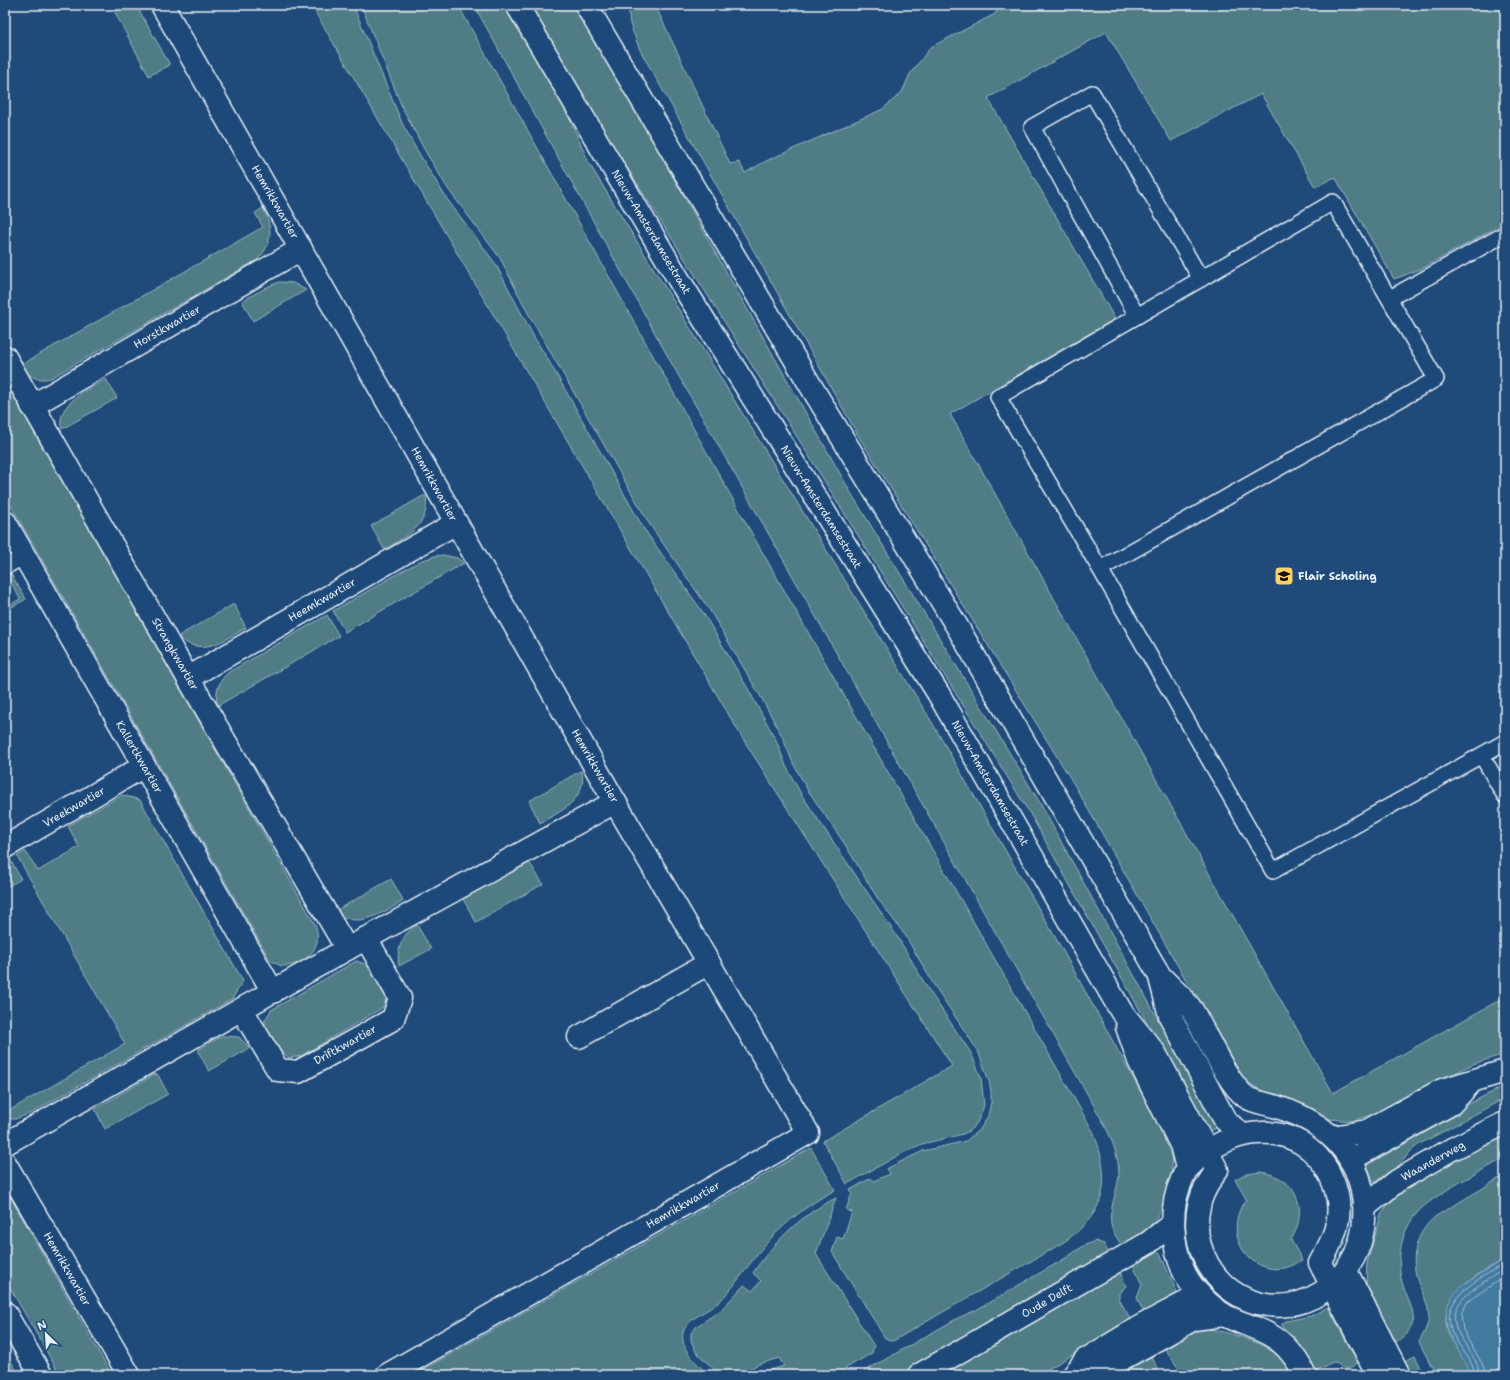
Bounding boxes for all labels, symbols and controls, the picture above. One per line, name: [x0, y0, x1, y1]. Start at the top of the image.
street label: Hemrikkwartier: [248, 162, 302, 242]
street label: Nieuw-Amsterdamsestraat: [608, 167, 694, 297]
street label: Horstkwartier: [131, 302, 203, 352]
street label: Nieuw-Amsterdamsestraat: [777, 442, 865, 572]
street label: Hemrikkwartier: [407, 444, 461, 524]
school or university icon: Flair Scholing: [1273, 565, 1295, 587]
place label: Flair Scholing: [1298, 569, 1377, 584]
street label: Heemkwartier: [286, 575, 358, 625]
street label: Strangkwartier: [148, 615, 202, 693]
street label: Nieuw-Amsterdamsestraat: [948, 717, 1032, 849]
street label: Kallertkwartier: [112, 718, 166, 796]
street label: Hemrikkwartier: [568, 726, 622, 806]
street label: Vreekwartier: [40, 783, 108, 831]
street label: Driftkwartier: [311, 1022, 379, 1068]
street label: Waanderweg: [1398, 1137, 1468, 1185]
street label: Hemrikkwartier: [643, 1178, 723, 1232]
street label: Hemrikkwartier: [40, 1229, 94, 1309]
street label: Oude Delft: [1019, 1280, 1075, 1322]
north arrow: [26, 1314, 66, 1354]
text: N: [35, 1317, 49, 1334]

